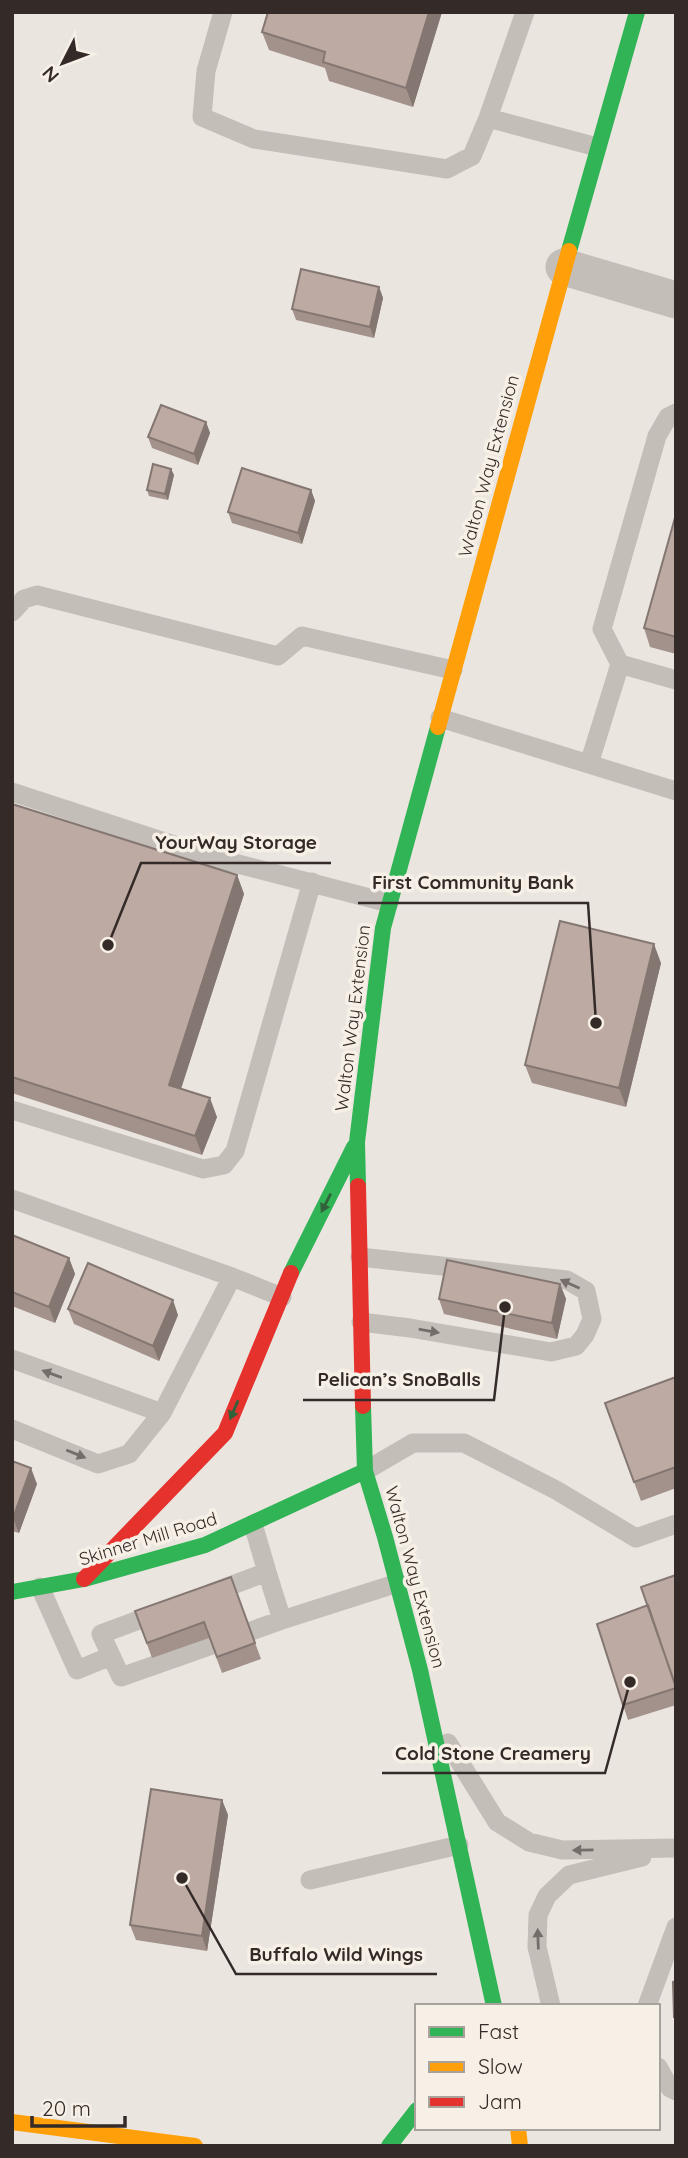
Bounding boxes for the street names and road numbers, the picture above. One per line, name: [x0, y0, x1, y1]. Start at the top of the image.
street label: Walton Way Extension: [453, 372, 524, 559]
street label: Walton Way Extension: [330, 923, 375, 1112]
street label: Walton Way Extension: [380, 1483, 451, 1670]
street label: Skinner Mill Road: [76, 1507, 220, 1570]

